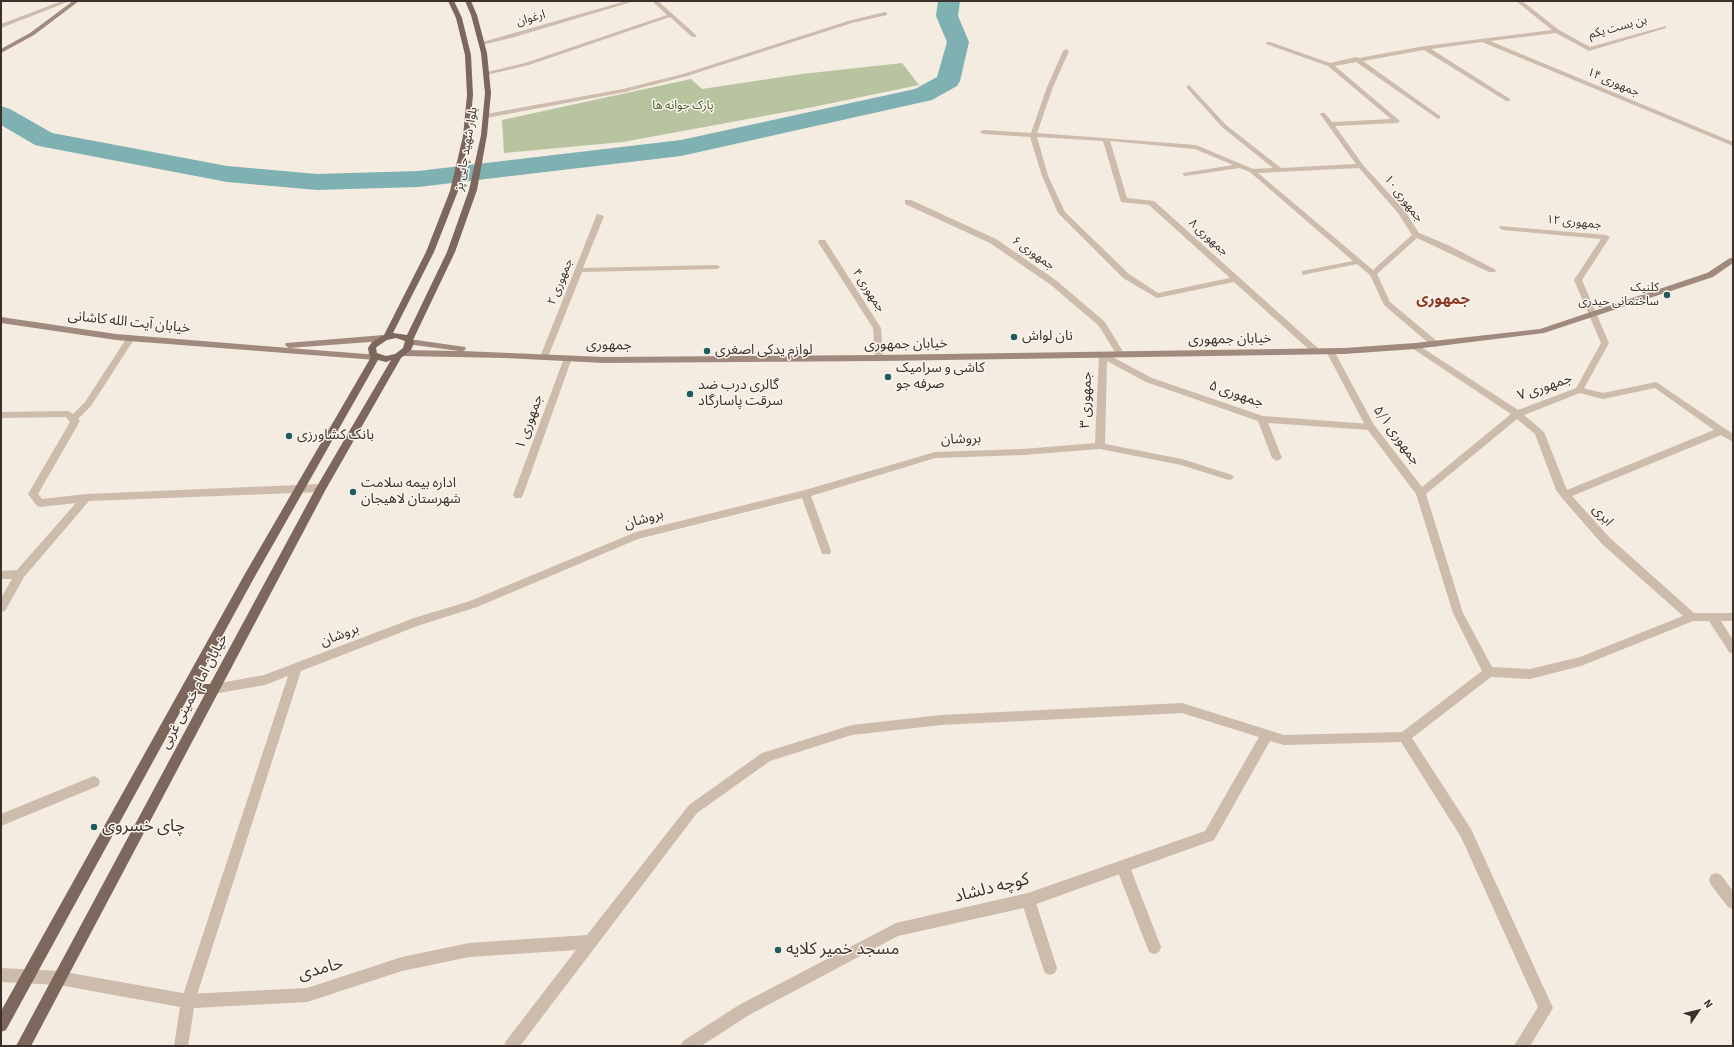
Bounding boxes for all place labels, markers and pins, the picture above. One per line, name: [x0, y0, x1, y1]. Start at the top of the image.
place label: کلنیک ساختمانی حیدری: [1578, 281, 1659, 309]
marker: کلنیک ساختمانی حیدری: [1662, 290, 1672, 300]
place label: نان لواش: [1022, 329, 1073, 345]
marker: نان لواش: [1009, 332, 1019, 342]
place label: لوازم یدکی اصغری: [715, 343, 813, 359]
marker: لوازم یدکی اصغری: [702, 346, 712, 356]
place label: کاشی و سرامیک صرفه جو: [896, 361, 985, 394]
marker: کاشی و سرامیک صرفه جو: [883, 372, 893, 382]
place label: گالری درب ضد سرقت پاسارگاد: [698, 378, 783, 410]
marker: گالری درب ضد سرقت پاسارگاد: [685, 389, 695, 399]
place label: بانک کشاورزی: [297, 428, 374, 444]
marker: بانک کشاورزی: [284, 431, 294, 441]
place label: اداره بیمه سلامت شهرستان لاهیجان: [361, 476, 461, 508]
marker: اداره بیمه سلامت شهرستان لاهیجان: [348, 487, 358, 497]
place label: چای خسروی: [102, 817, 185, 837]
marker: چای خسروی: [89, 822, 99, 832]
place label: مسجد خمیر کلایه: [786, 940, 899, 960]
marker: مسجد خمیر کلایه: [773, 945, 783, 955]

